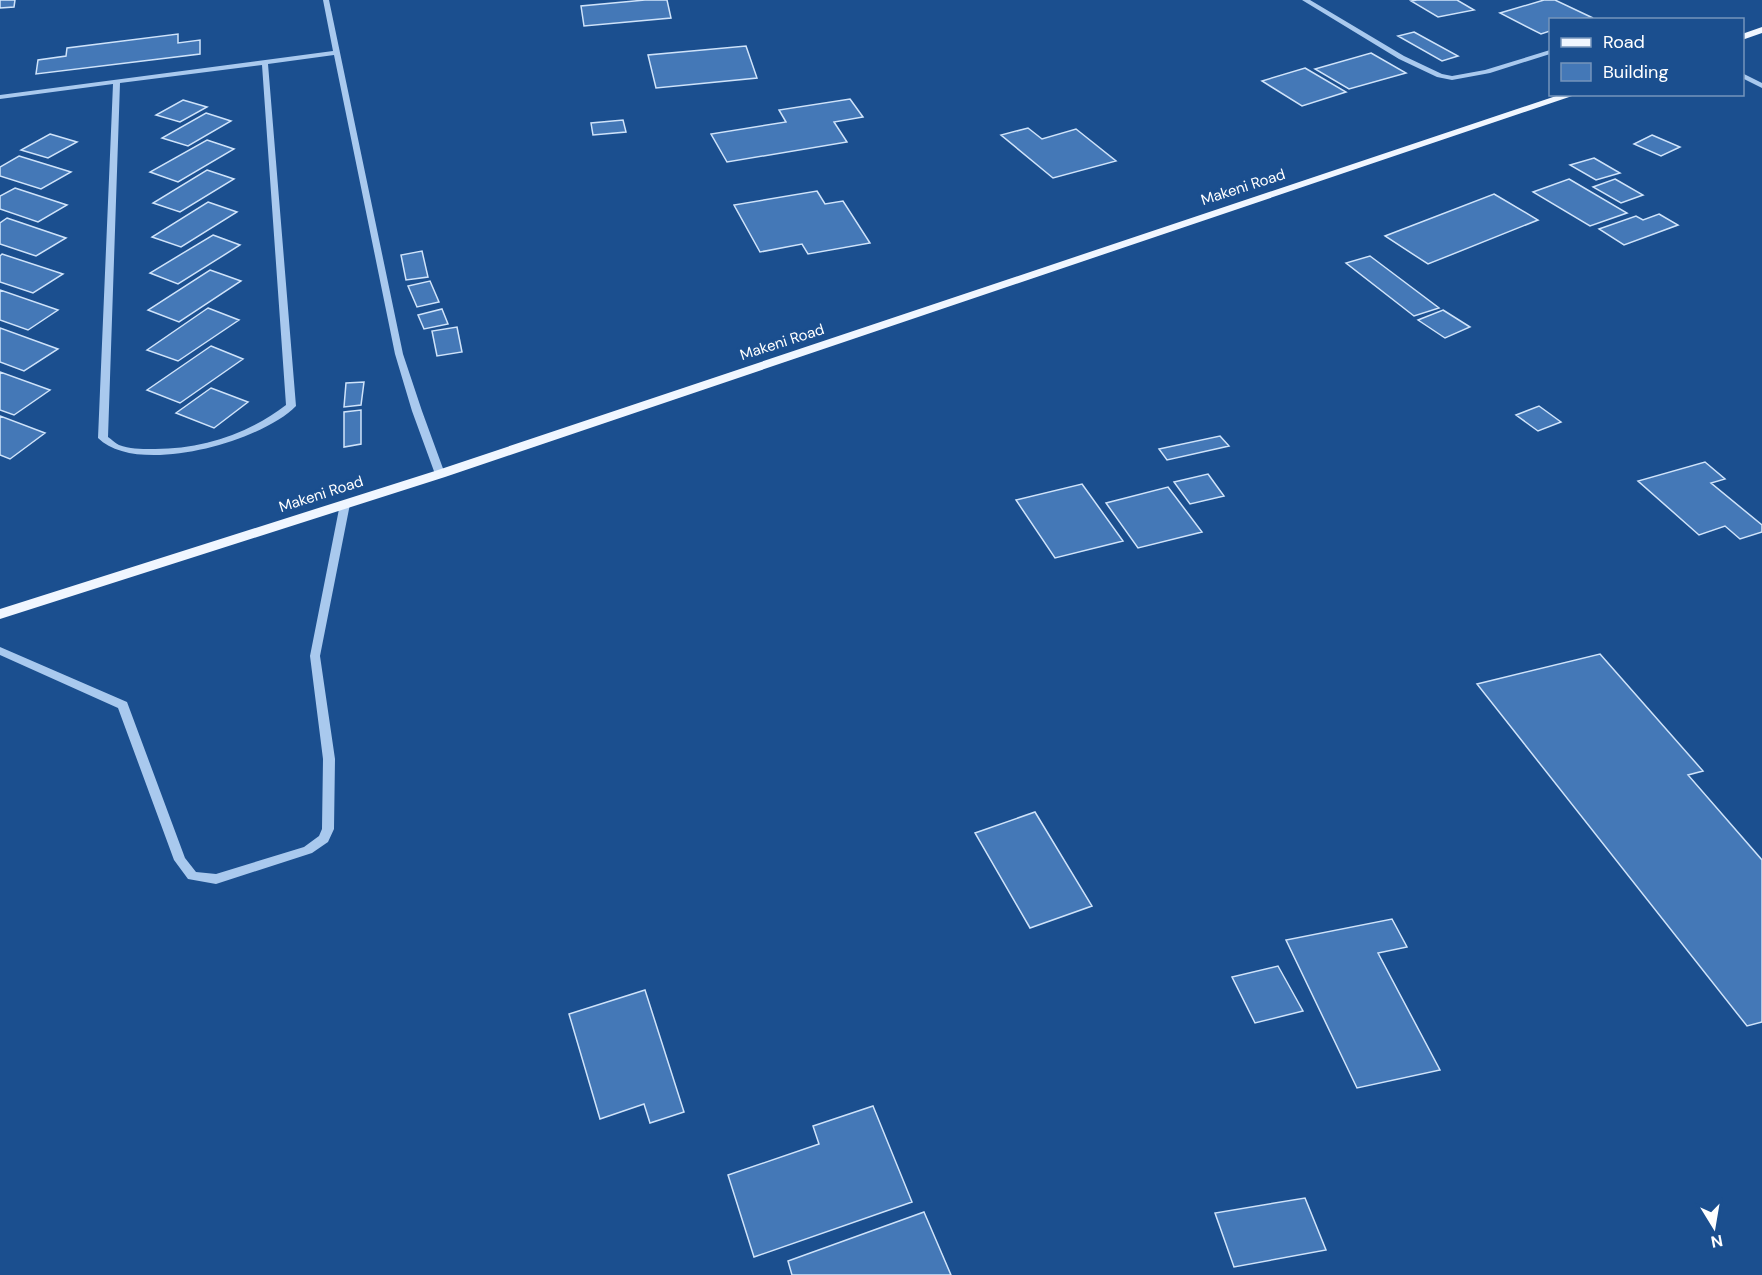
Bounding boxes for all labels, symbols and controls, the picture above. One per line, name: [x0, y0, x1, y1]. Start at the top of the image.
legend: [1549, 18, 1744, 96]
text: Road: [1603, 30, 1645, 54]
text: Building: [1603, 60, 1668, 84]
street label: Makeni Road: [1198, 164, 1288, 210]
street label: Makeni Road: [737, 319, 827, 365]
street label: Makeni Road: [276, 471, 366, 517]
north arrow: [1684, 1197, 1744, 1257]
text: N: [1709, 1230, 1724, 1253]

